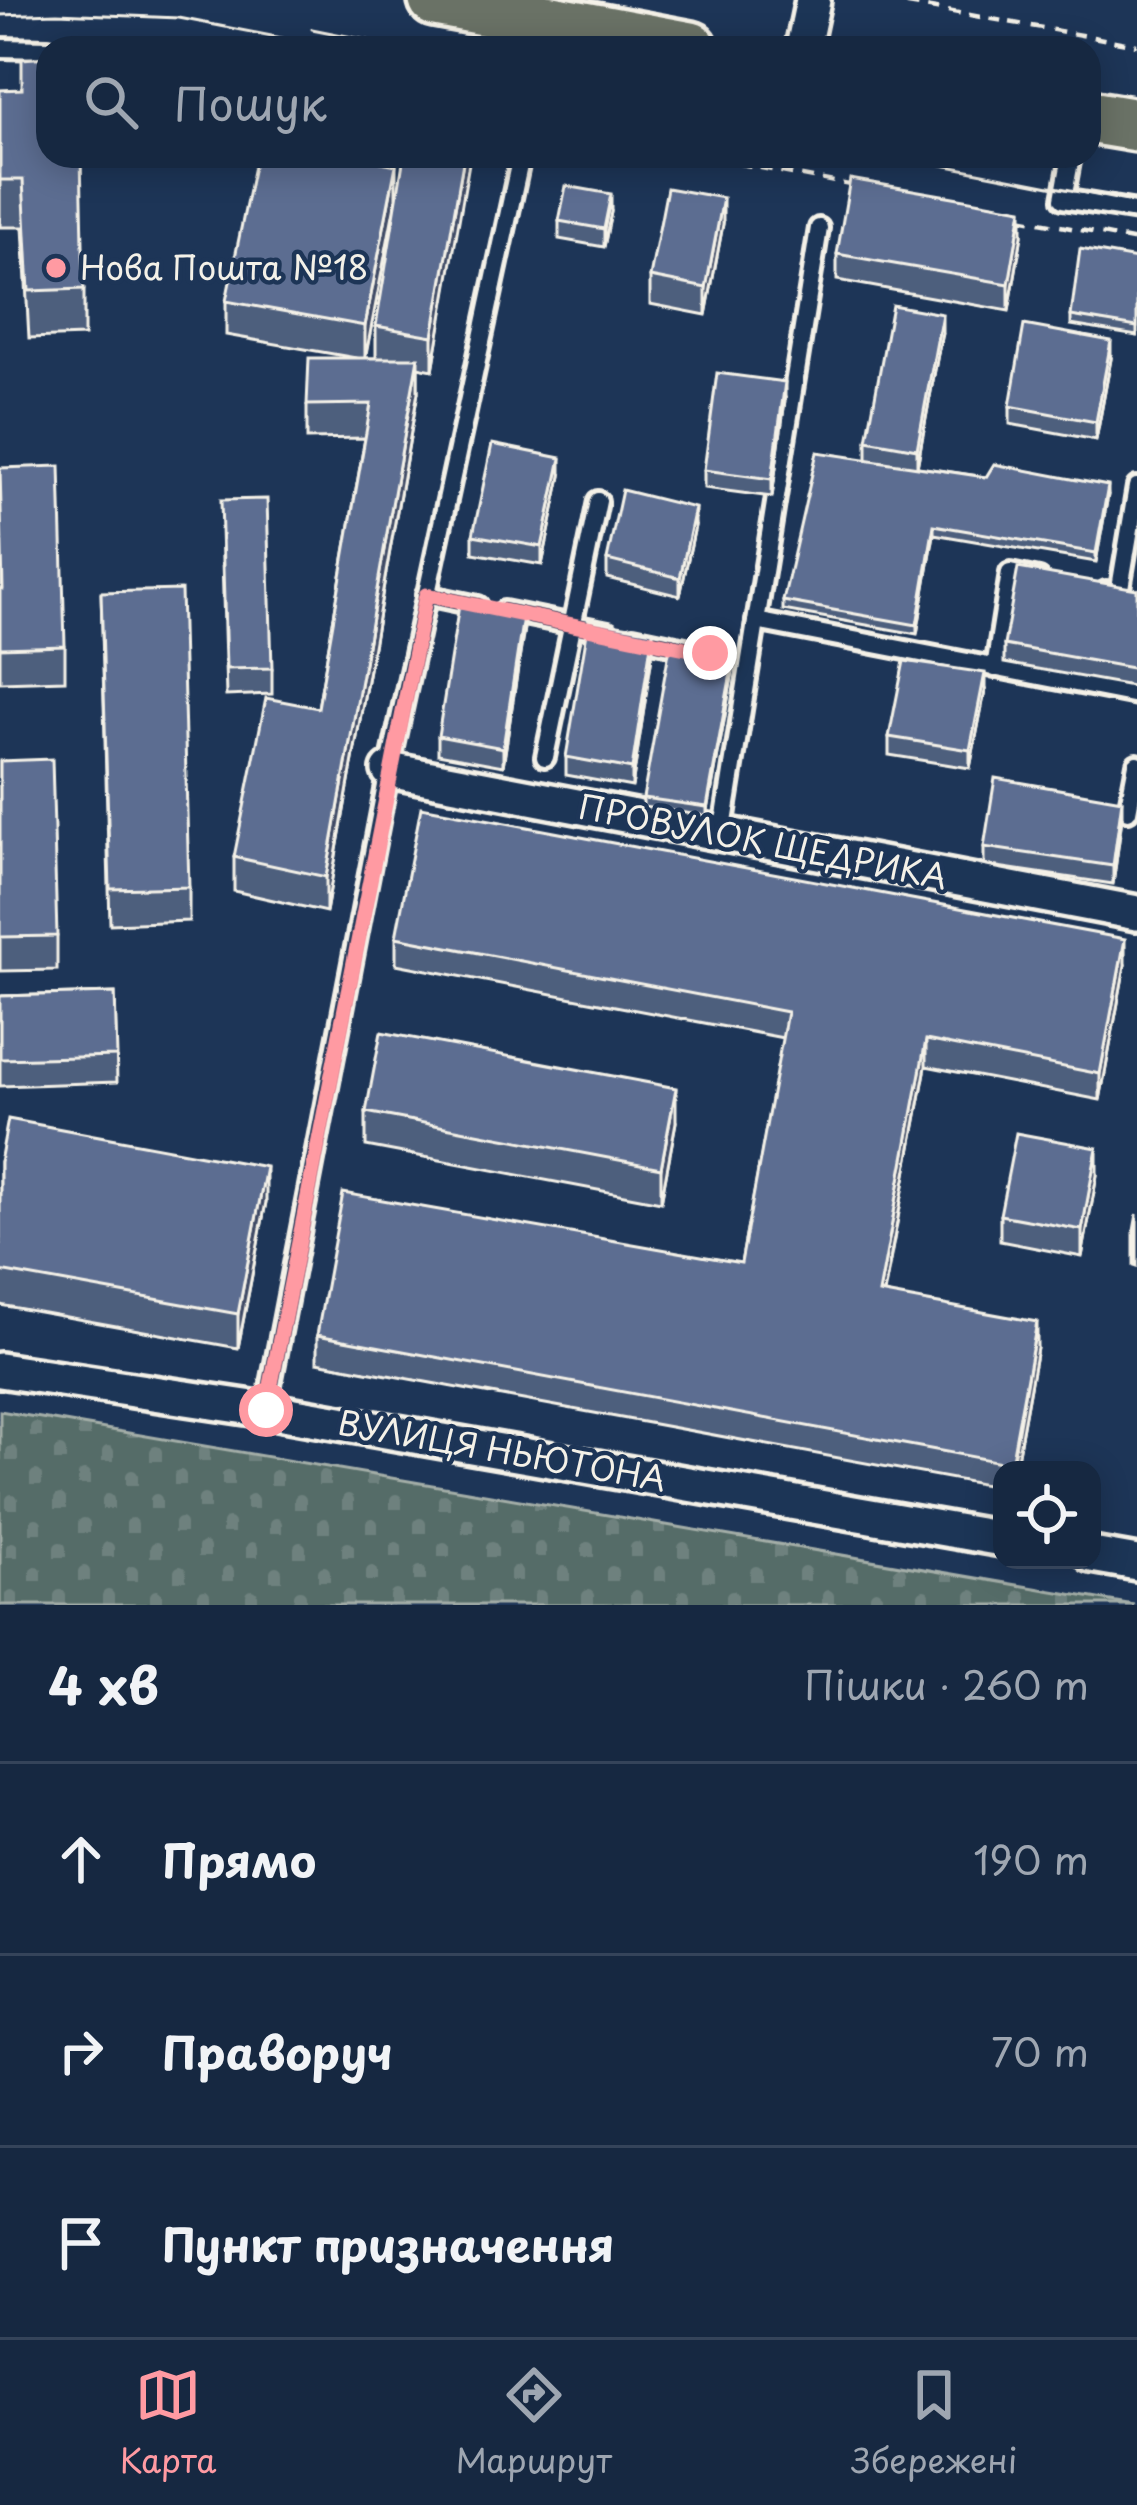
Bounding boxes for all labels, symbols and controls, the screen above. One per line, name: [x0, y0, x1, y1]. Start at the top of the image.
search box: [36, 36, 1101, 168]
text: Пошук: [174, 68, 327, 136]
icon: search: [78, 69, 144, 135]
place label: Нова Пошта №18: [80, 241, 368, 291]
marker: Нова Пошта №18: [43, 255, 69, 281]
route end: [683, 626, 737, 680]
street label: ПРОВУЛОК ЩЕДРИКА: [575, 780, 952, 900]
route start: [239, 1383, 293, 1437]
street label: ВУЛИЦЯ НЬЮТОНА: [334, 1396, 670, 1503]
map controls: [993, 1461, 1101, 1569]
button: locate: [993, 1461, 1101, 1569]
text: 4 хв: [48, 1645, 159, 1722]
text: Пішки · 260 m: [804, 1654, 1089, 1713]
text: Прямо: [162, 1825, 316, 1893]
icon: ahead: [48, 1826, 114, 1892]
text: 190 m: [973, 1829, 1089, 1888]
text: Праворуч: [162, 2017, 393, 2085]
icon: right: [48, 2018, 114, 2084]
text: 70 m: [991, 2021, 1089, 2080]
text: Пункт призначення: [162, 2209, 614, 2277]
icon: arrive: [48, 2210, 114, 2276]
tab: Карта: [120, 2362, 217, 2484]
tab: Маршрут: [456, 2362, 612, 2484]
tab: Збережені: [851, 2362, 1017, 2484]

